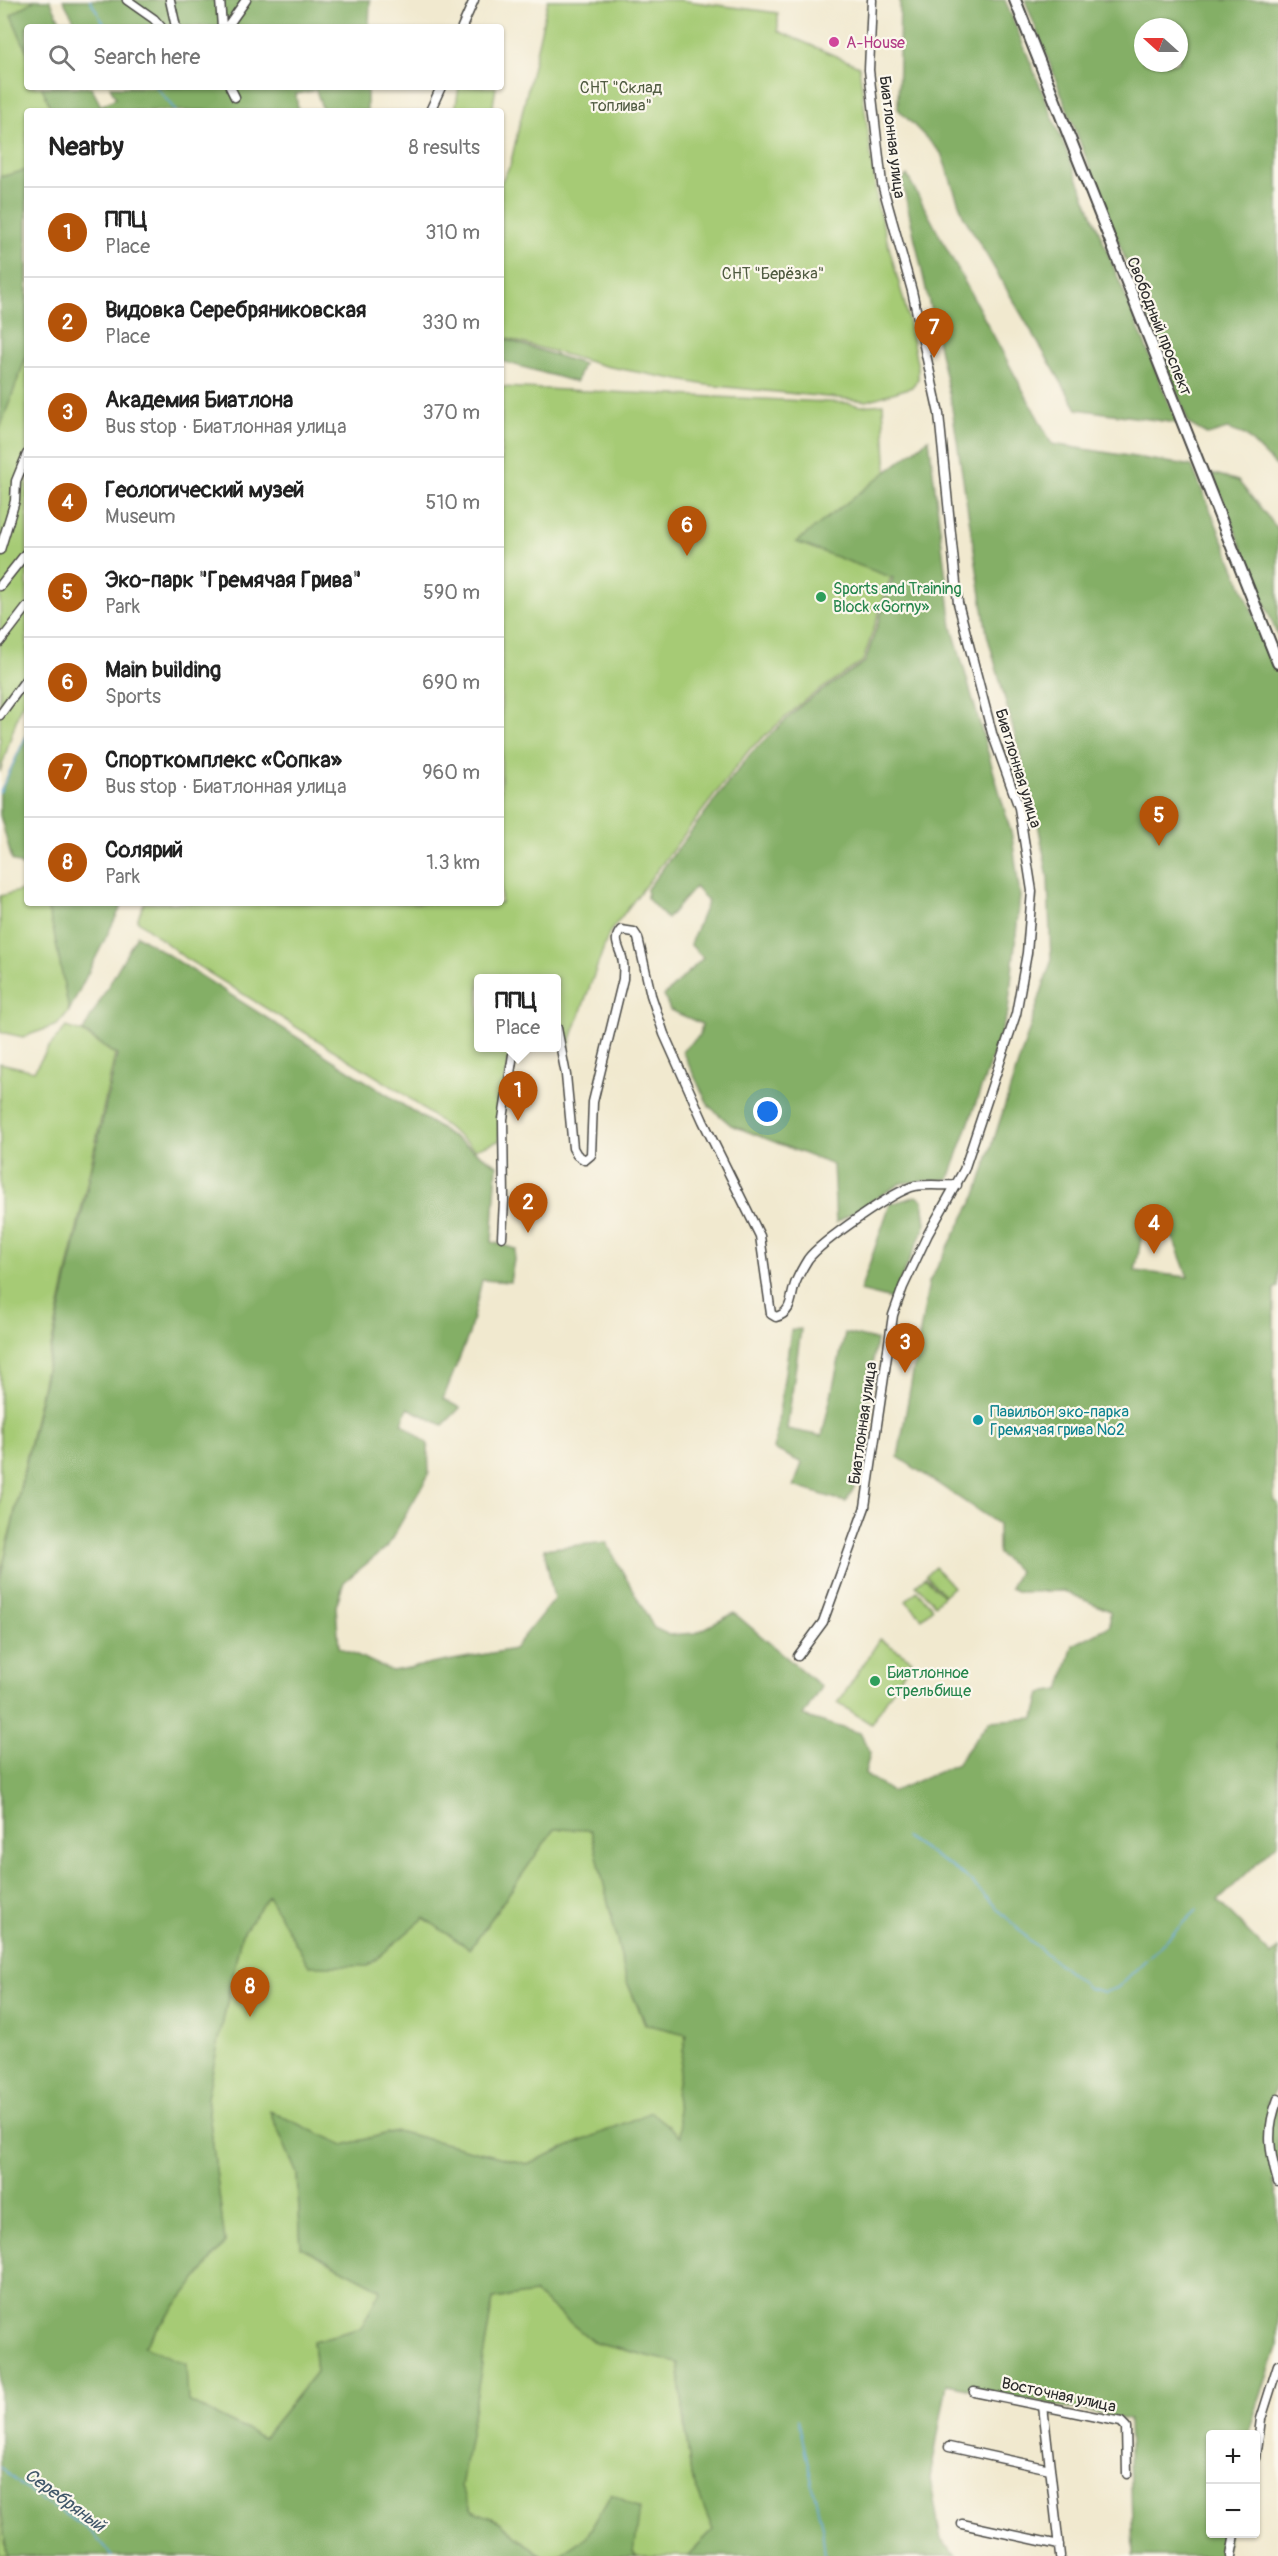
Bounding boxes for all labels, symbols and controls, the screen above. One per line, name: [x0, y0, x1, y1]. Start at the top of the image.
north arrow: [1134, 18, 1188, 72]
search box: [24, 24, 504, 90]
place label: A-House: [846, 33, 905, 53]
marker: A-House: [827, 35, 841, 49]
icon: search: [45, 41, 78, 74]
text: Search here: [93, 43, 200, 71]
street label: Биатлонная улица: [875, 75, 909, 200]
park label: СНТ "Склад топлива": [580, 78, 663, 116]
text: Nearby: [48, 131, 124, 163]
text: 8 results: [409, 135, 480, 160]
text: ППЦ: [105, 206, 147, 234]
text: 1: [64, 220, 71, 245]
text: 310 m: [425, 220, 480, 245]
text: Place: [105, 234, 150, 259]
street label: Свободный проспект: [1122, 254, 1196, 399]
park label: СНТ "Берёзка": [722, 264, 824, 284]
text: Видовка Серебряниковская: [105, 296, 366, 324]
pin: 7: [914, 308, 954, 358]
text: 2: [62, 310, 73, 335]
text: 330 m: [422, 310, 480, 335]
text: Place: [105, 324, 150, 349]
text: Академия Биатлона: [105, 386, 293, 414]
text: 3: [62, 400, 73, 425]
text: 370 m: [423, 400, 480, 425]
text: Bus stop · Биатлонная улица: [105, 414, 346, 439]
text: Геологический музей: [105, 476, 304, 504]
text: 4: [62, 490, 73, 515]
text: 510 m: [426, 490, 480, 515]
text: Museum: [105, 504, 175, 529]
pin: 6: [668, 506, 706, 556]
text: Эко-парк "Гремячая Грива": [105, 566, 361, 594]
place label: Sports and Training Block «Gorny»: [833, 579, 962, 617]
text: 5: [62, 580, 73, 605]
text: 590 m: [423, 580, 480, 605]
marker: Sports and Training Block «Gorny»: [814, 590, 828, 604]
text: Park: [105, 594, 140, 619]
text: Main building: [105, 656, 221, 684]
text: 6: [62, 670, 73, 695]
text: 690 m: [422, 670, 480, 695]
text: Sports: [105, 684, 161, 709]
street label: Биатлонная улица: [990, 706, 1046, 830]
text: Спорткомплекс «Сопка»: [105, 746, 342, 774]
text: 7: [62, 760, 73, 785]
text: 960 m: [422, 760, 480, 785]
text: Bus stop · Биатлонная улица: [105, 774, 346, 799]
pin: 5: [1140, 796, 1178, 846]
text: Солярий: [105, 836, 183, 864]
text: 8: [62, 850, 73, 875]
text: 1.3 km: [426, 850, 480, 875]
text: Park: [105, 864, 140, 889]
popup: [474, 974, 561, 1052]
text: ППЦ: [495, 987, 537, 1015]
text: Place: [495, 1015, 540, 1040]
pin: 1: [498, 1072, 538, 1121]
your location: [753, 1097, 782, 1126]
pin: 2: [508, 1184, 548, 1233]
pin: 4: [1134, 1204, 1174, 1254]
pin: 3: [886, 1324, 924, 1373]
street label: Биатлонная улица: [844, 1361, 881, 1486]
place label: Павильон эко-парка Гремячая грива №2: [990, 1402, 1129, 1440]
marker: Павильон эко-парка Гремячая грива №2: [971, 1413, 985, 1427]
place label: Биатлонное стрельбище: [887, 1663, 971, 1701]
marker: Биатлонное стрельбище: [868, 1674, 882, 1688]
pin: 8: [230, 1968, 270, 2017]
street label: Восточная улица: [1000, 2373, 1118, 2417]
map controls: [1206, 2430, 1260, 2538]
button: +: [1206, 2430, 1260, 2484]
water label: Серебряный: [20, 2464, 111, 2538]
button: −: [1206, 2484, 1260, 2538]

